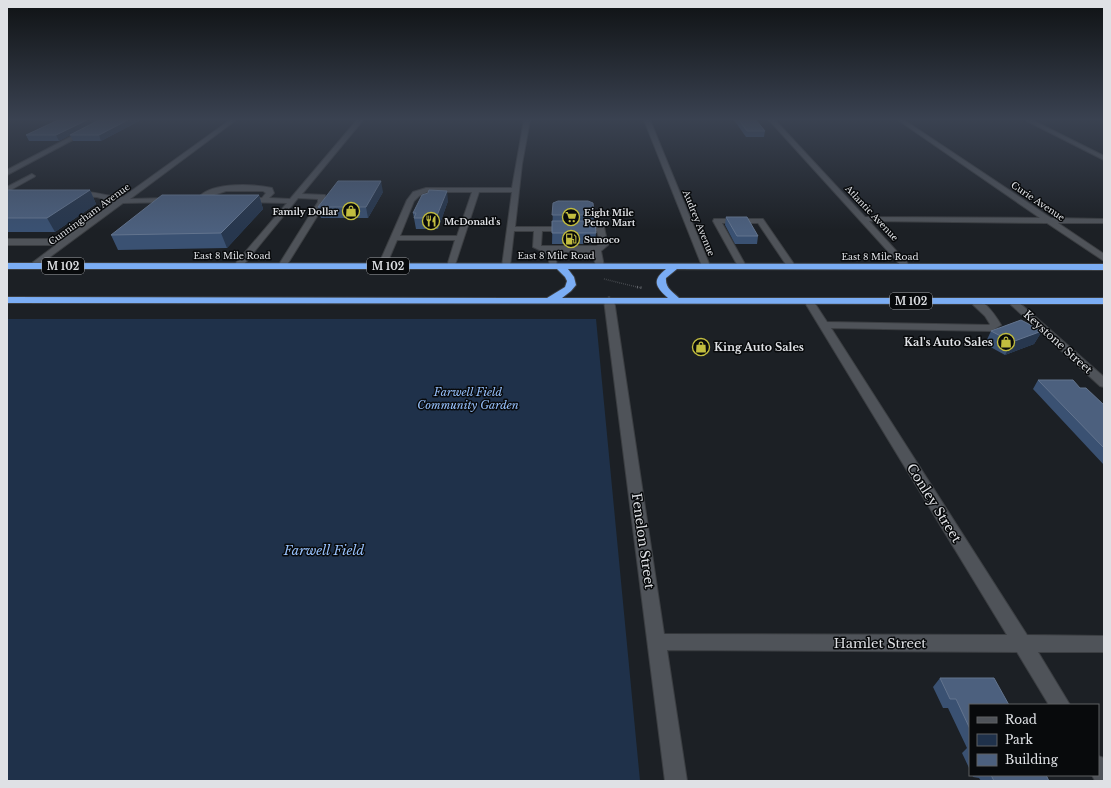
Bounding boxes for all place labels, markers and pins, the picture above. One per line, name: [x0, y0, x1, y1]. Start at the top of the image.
shop icon: Family Dollar: [341, 201, 361, 221]
place label: Family Dollar: [272, 206, 339, 217]
supermarket icon: Eight Mile Petro Mart: [561, 207, 581, 227]
place label: Eight Mile Petro Mart: [584, 207, 636, 228]
restaurant icon: McDonald's: [421, 211, 441, 231]
place label: McDonald's: [444, 216, 501, 227]
fuel station icon: Sunoco: [561, 229, 581, 249]
place label: Sunoco: [584, 234, 620, 245]
shop icon: Kal's Auto Sales: [996, 332, 1016, 352]
place label: Kal's Auto Sales: [904, 335, 993, 349]
shop icon: King Auto Sales: [691, 337, 711, 357]
place label: King Auto Sales: [714, 340, 804, 354]

